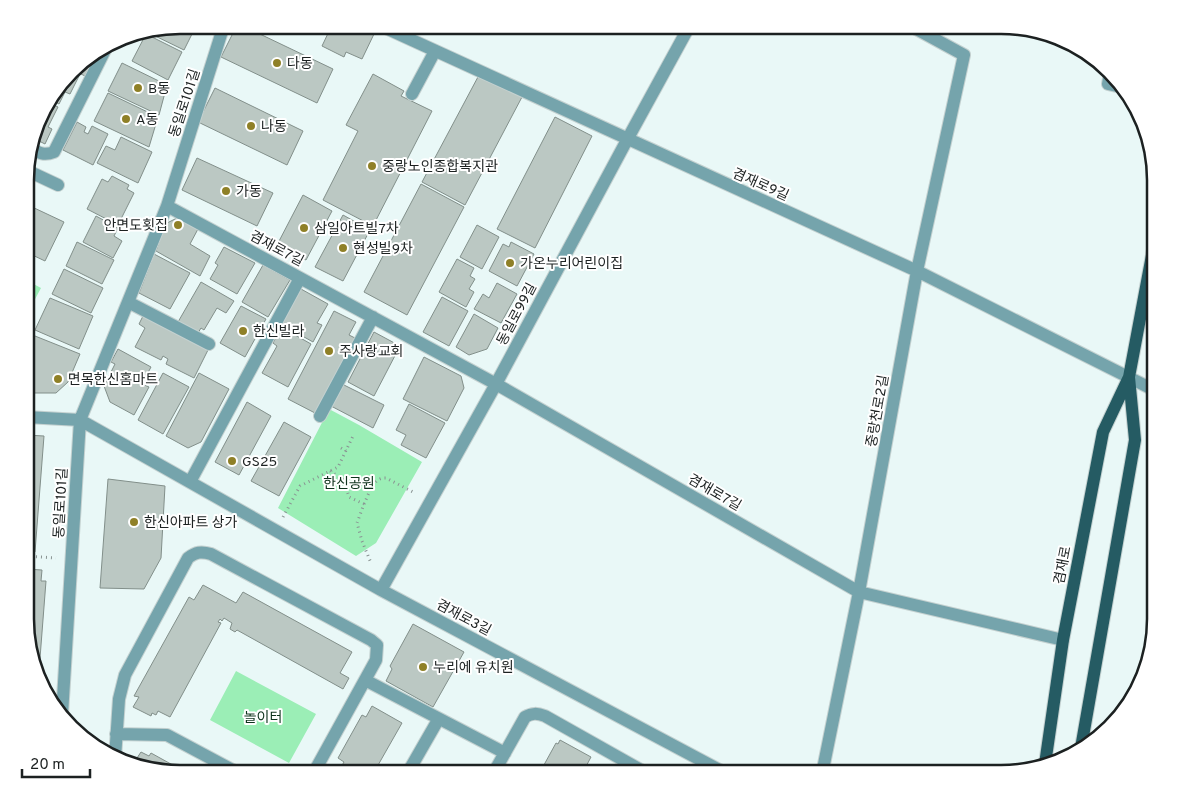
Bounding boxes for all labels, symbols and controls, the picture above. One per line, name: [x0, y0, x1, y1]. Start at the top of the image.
place label: 다동: [287, 56, 313, 73]
marker: 다동: [271, 57, 283, 69]
street label: 동일로101길: [166, 67, 204, 140]
place label: B동: [148, 81, 170, 98]
marker: B동: [132, 82, 144, 94]
place label: A동: [136, 112, 159, 129]
marker: A동: [120, 113, 132, 125]
place label: 나동: [261, 119, 287, 136]
marker: 나동: [245, 120, 257, 132]
place label: 중랑노인종합복지관: [382, 159, 498, 176]
marker: 중랑노인종합복지관: [366, 160, 378, 172]
street label: 겸재로9길: [730, 165, 791, 205]
place label: 가동: [236, 184, 262, 201]
marker: 가동: [220, 185, 232, 197]
place label: 안면도횟집: [104, 217, 168, 235]
marker: 안면도횟집: [172, 219, 184, 231]
place label: 삼일아트빌7차: [314, 221, 399, 238]
marker: 삼일아트빌7차: [298, 222, 310, 234]
street label: 겸재로7길: [246, 228, 306, 271]
place label: 현성빌9차: [353, 240, 413, 258]
marker: 현성빌9차: [337, 242, 349, 254]
place label: 가온누리어린이집: [520, 256, 623, 273]
marker: 가온누리어린이집: [504, 257, 516, 269]
street label: 동일로99길: [494, 281, 541, 349]
place label: 한신빌라: [253, 324, 305, 341]
marker: 한신빌라: [237, 325, 249, 337]
place label: 주사랑교회: [339, 344, 403, 361]
marker: 주사랑교회: [323, 345, 335, 357]
place label: 면목한신홈마트: [68, 372, 158, 389]
marker: 면목한신홈마트: [52, 373, 64, 385]
street label: 중랑천로2길: [863, 374, 893, 449]
place label: GS25: [242, 454, 277, 471]
marker: GS25: [226, 455, 238, 467]
street label: 동일로101길: [51, 467, 72, 539]
street label: 겸재로7길: [685, 471, 744, 515]
park label: 한신공원: [323, 476, 375, 493]
place label: 한신아파트 상가: [144, 515, 238, 532]
marker: 한신아파트 상가: [128, 516, 140, 528]
street label: 겸재로: [1051, 545, 1076, 586]
street label: 겸재로3길: [433, 597, 494, 640]
place label: 누리에 유치원: [433, 660, 514, 677]
marker: 누리에 유치원: [417, 661, 429, 673]
park label: 놀이터: [244, 710, 282, 727]
scale bar: [22, 746, 90, 778]
text: 20 m: [30, 756, 65, 775]

